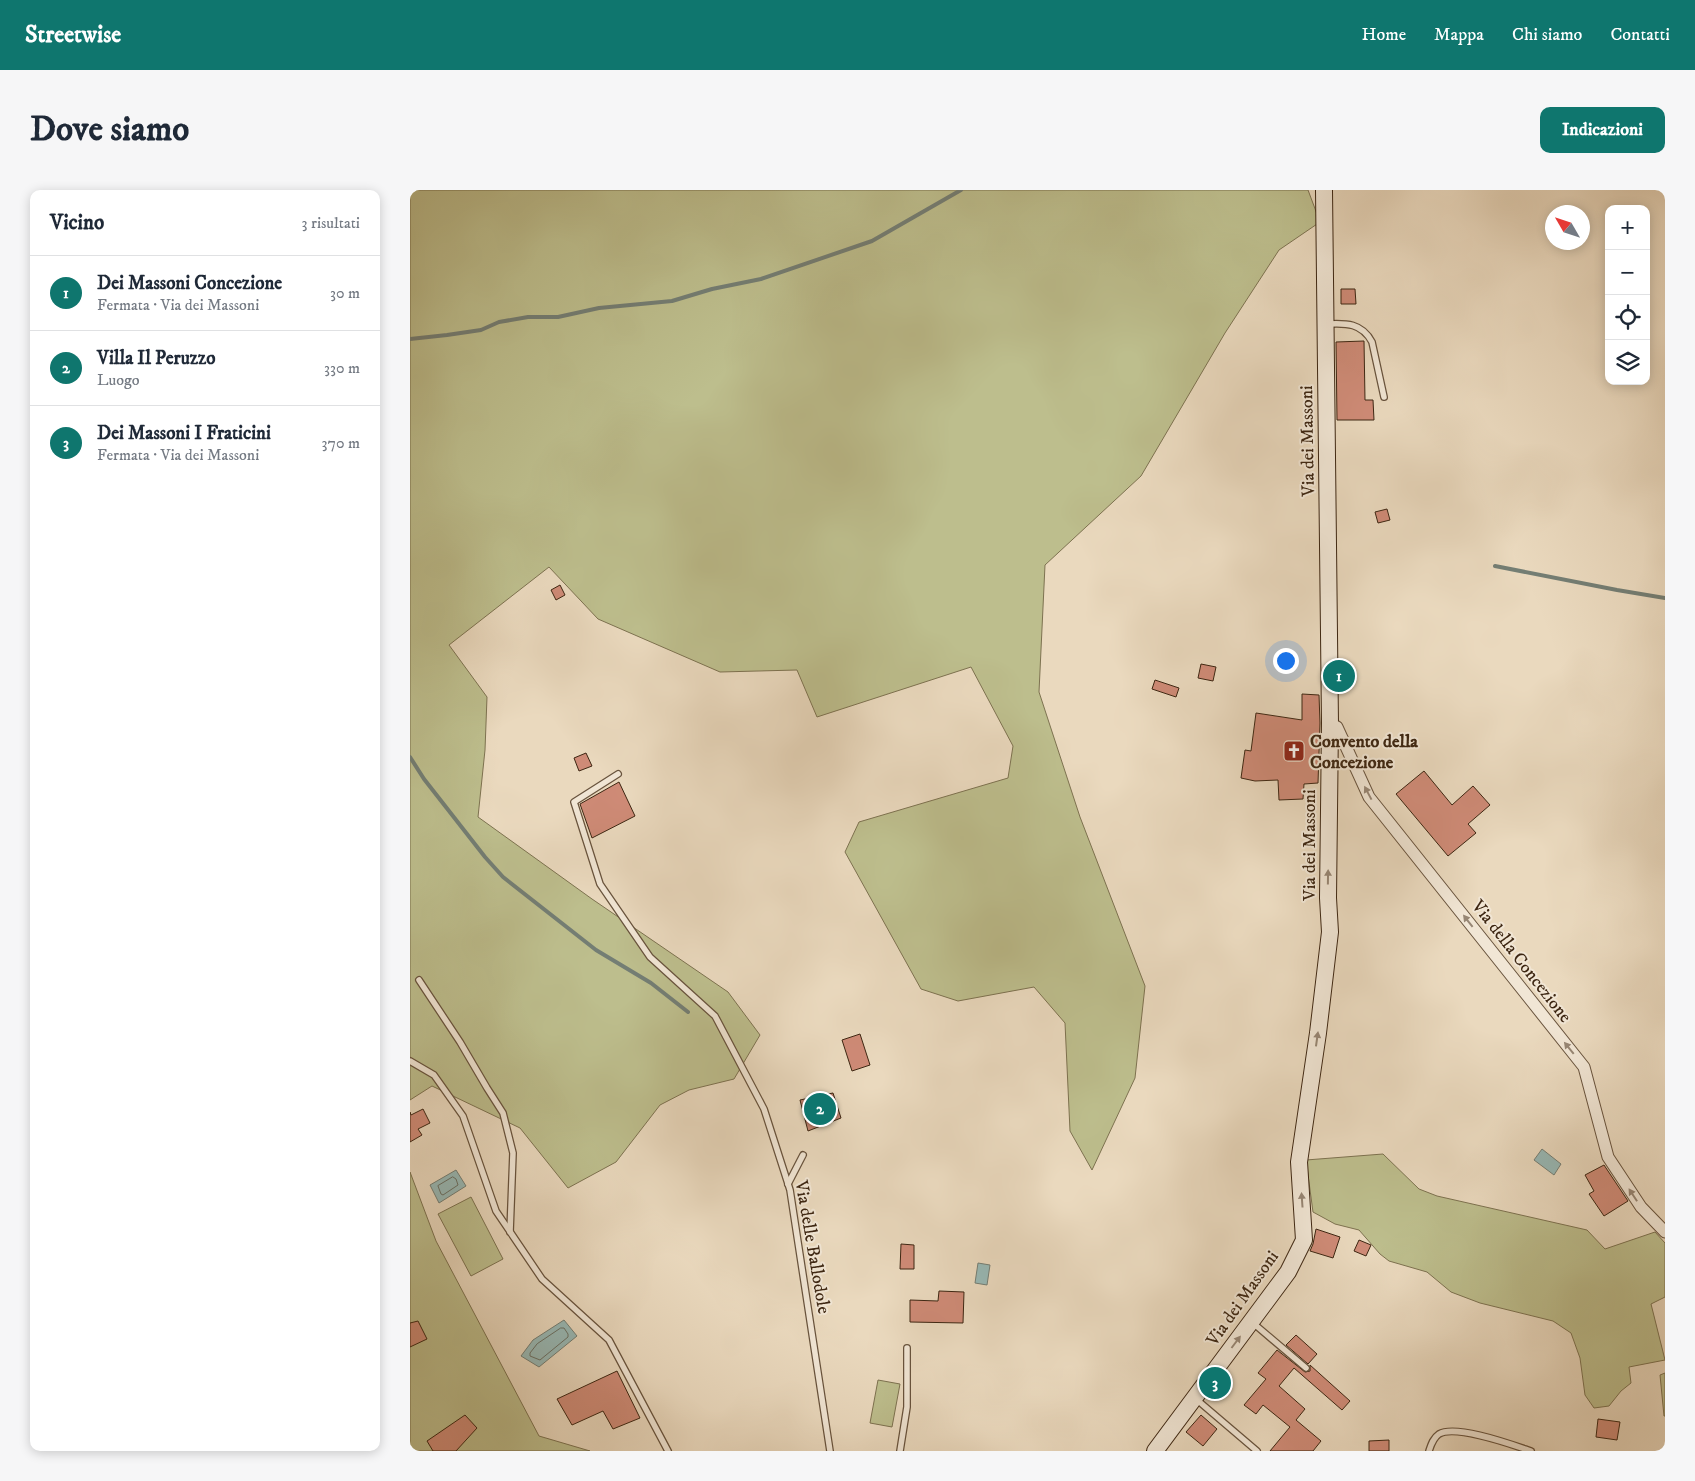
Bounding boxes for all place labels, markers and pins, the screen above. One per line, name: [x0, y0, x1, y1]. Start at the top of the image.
pin: 1: [1323, 657, 1355, 695]
place label: Convento della Concezione: [1310, 731, 1418, 774]
church icon: Convento della Concezione: [1282, 739, 1306, 763]
pin: 2: [804, 1090, 836, 1128]
pin: 3: [1199, 1364, 1231, 1402]

